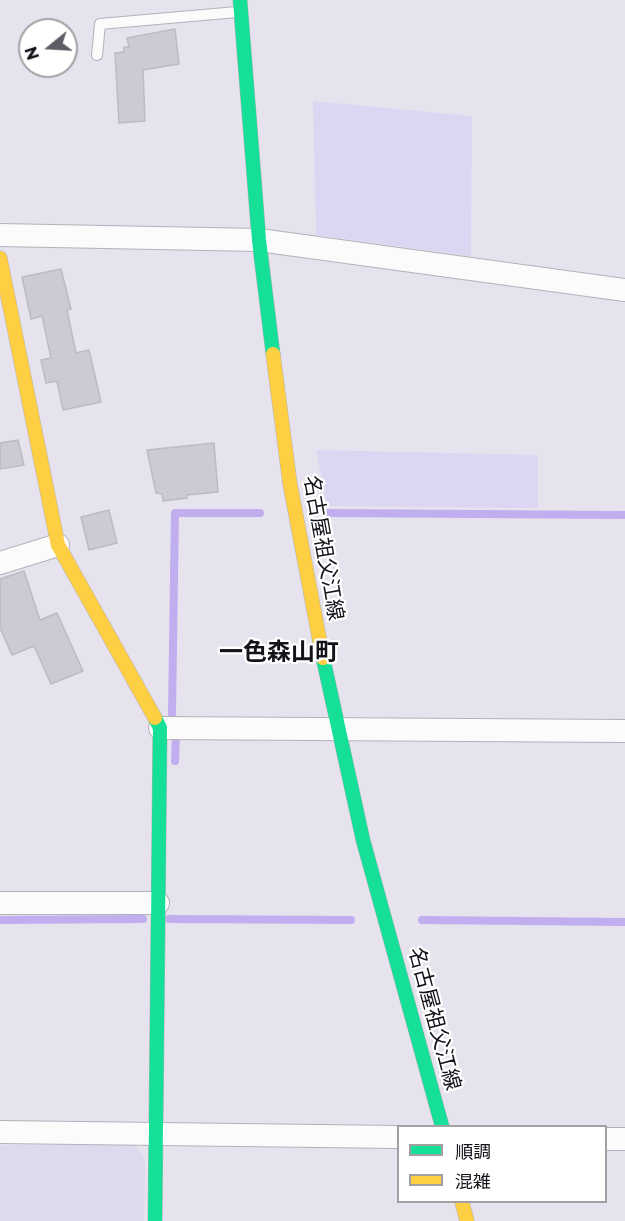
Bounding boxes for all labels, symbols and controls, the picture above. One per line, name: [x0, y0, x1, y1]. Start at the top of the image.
north arrow: [18, 18, 78, 78]
text: N: [21, 44, 43, 62]
street label: 名古屋祖父江線: [298, 473, 348, 623]
district label: 一色森山町: [219, 639, 339, 667]
street label: 名古屋祖父江線: [403, 945, 465, 1093]
legend: [397, 1125, 607, 1203]
text: 順調: [455, 1141, 491, 1163]
text: 混雑: [455, 1171, 491, 1193]

